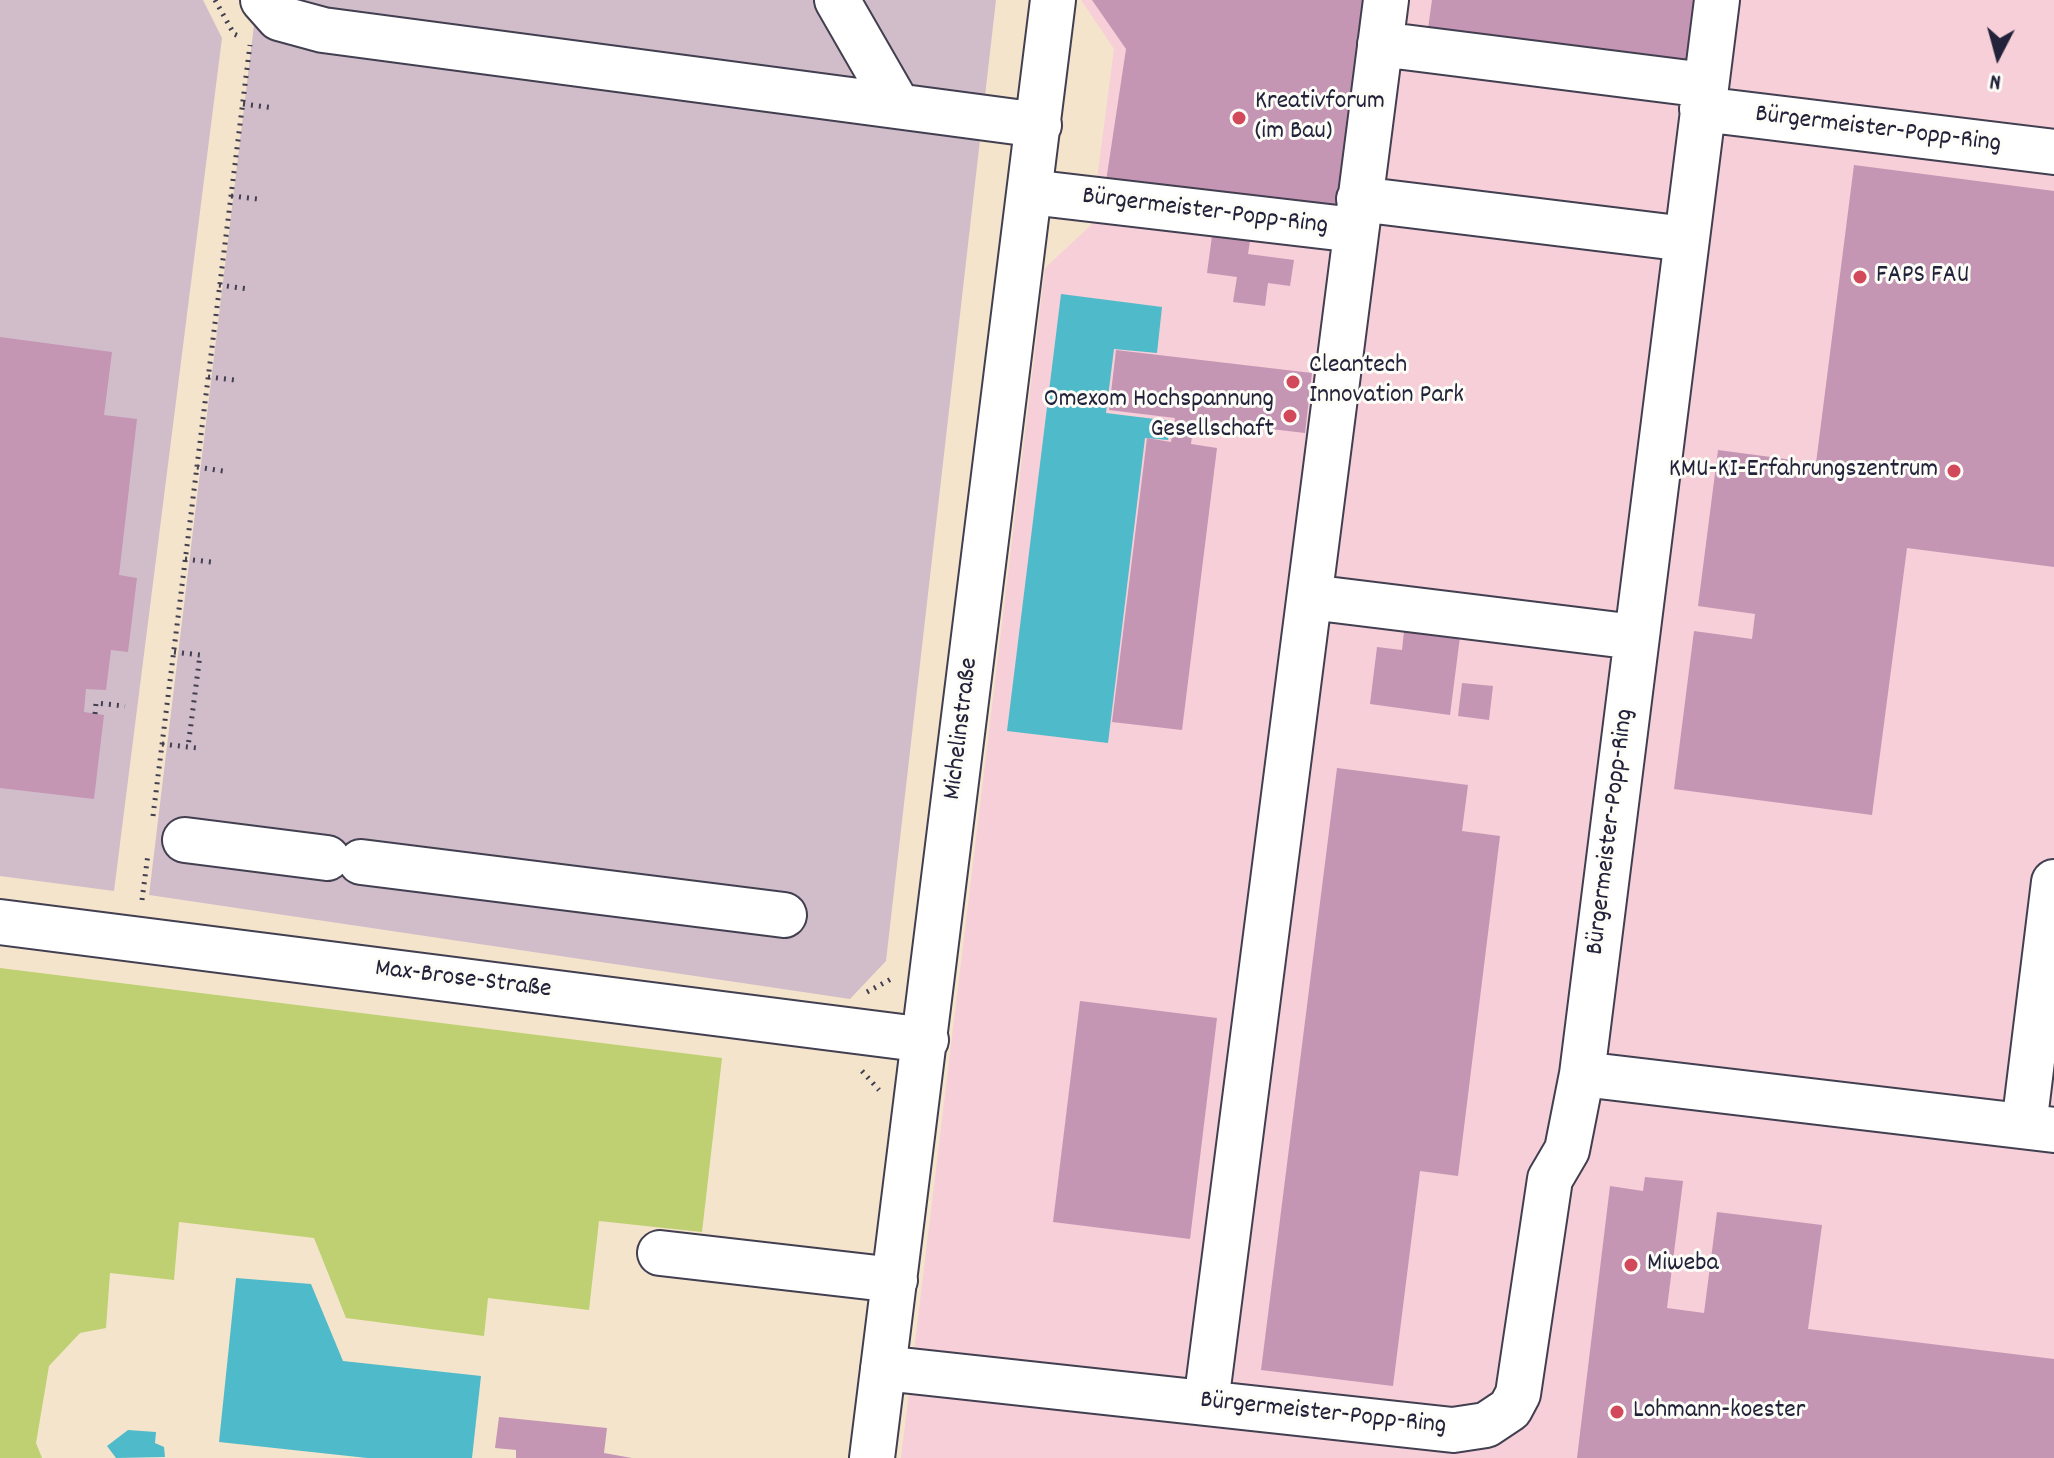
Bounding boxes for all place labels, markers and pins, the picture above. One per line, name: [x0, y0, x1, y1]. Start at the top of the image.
place label: Kreativforum (im Bau): [1255, 87, 1385, 148]
marker: Kreativforum (im Bau): [1230, 109, 1248, 127]
place label: FAPS FAU: [1876, 261, 1969, 293]
marker: FAPS FAU: [1851, 268, 1869, 286]
place label: Cleantech Innovation Park: [1309, 351, 1464, 412]
marker: Cleantech Innovation Park: [1284, 373, 1302, 391]
place label: Omexom Hochspannung Gesellschaft: [1044, 385, 1274, 446]
marker: Omexom Hochspannung Gesellschaft: [1281, 407, 1299, 425]
place label: KMU-KI-Erfahrungszentrum: [1669, 455, 1938, 487]
marker: KMU-KI-Erfahrungszentrum: [1945, 462, 1963, 480]
place label: Miweba: [1647, 1249, 1719, 1281]
marker: Miweba: [1622, 1256, 1640, 1274]
place label: Lohmann-koester: [1633, 1396, 1805, 1428]
marker: Lohmann-koester: [1608, 1403, 1626, 1421]

